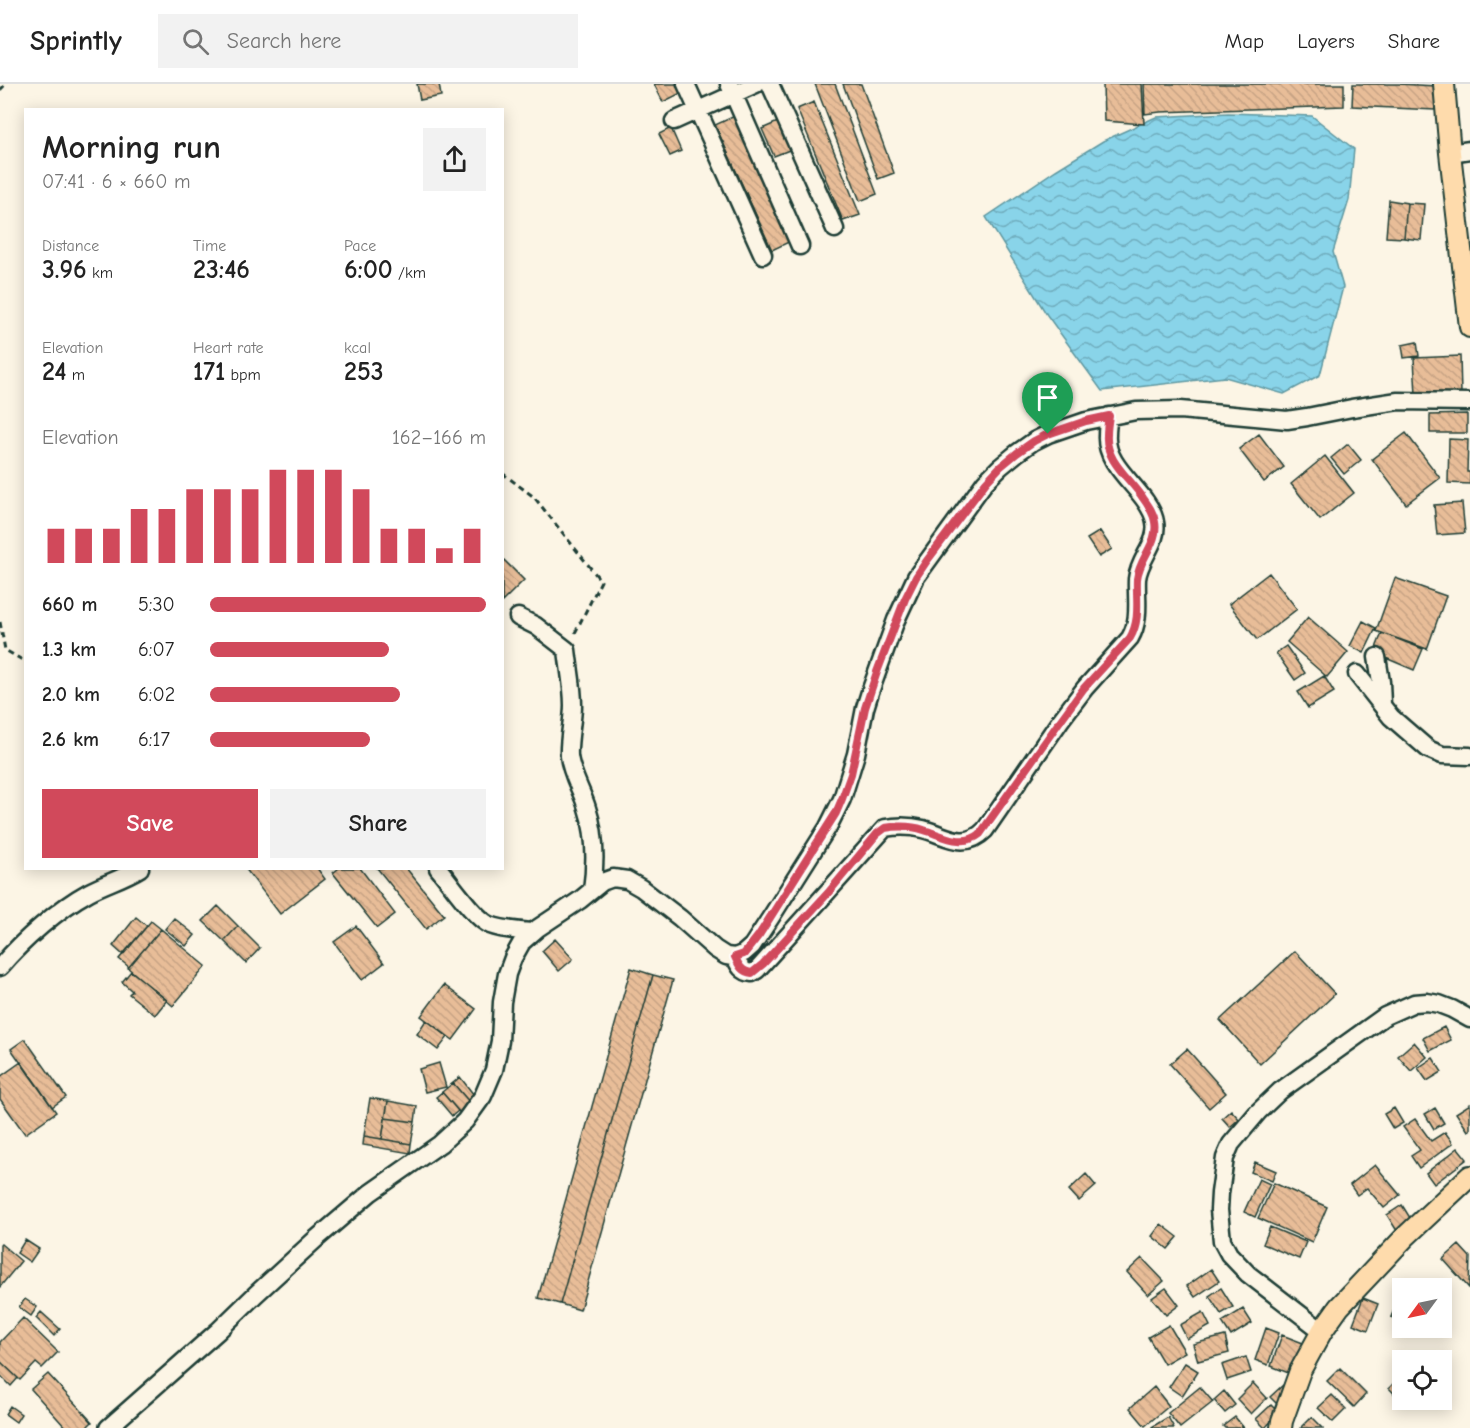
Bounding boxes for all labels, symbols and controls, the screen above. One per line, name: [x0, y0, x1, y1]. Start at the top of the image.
search box: [158, 14, 578, 68]
text: Sprintly: [30, 25, 122, 57]
icon: search: [179, 25, 212, 58]
text: Search here: [227, 28, 341, 54]
text: Map: [1225, 29, 1264, 53]
text: Layers: [1297, 29, 1355, 53]
text: Share: [1388, 29, 1440, 53]
text: Morning run: [42, 128, 221, 166]
button: share: [423, 128, 486, 191]
text: 07:41 · 6 × 660 m: [42, 170, 191, 193]
text: Distance: [42, 237, 99, 255]
text: Time: [193, 237, 226, 255]
text: Pace: [344, 237, 376, 255]
text: 3.96: [42, 255, 87, 285]
text: 23:46: [193, 255, 250, 285]
text: 6:00: [344, 255, 393, 285]
text: km: [87, 264, 113, 282]
text: /km: [393, 264, 426, 282]
text: Elevation: [42, 339, 103, 357]
text: Heart rate: [193, 339, 264, 357]
text: kcal: [344, 339, 371, 357]
text: 24: [42, 357, 66, 387]
text: 171: [193, 357, 225, 387]
text: 253: [344, 357, 384, 387]
text: m: [66, 366, 85, 384]
text: bpm: [225, 366, 261, 384]
pin: [1022, 372, 1073, 434]
icon: arrive: [1031, 381, 1064, 414]
text: Elevation: [42, 426, 119, 449]
text: 162–166 m: [392, 426, 486, 449]
text: 660 m: [42, 593, 97, 616]
text: 5:30: [138, 593, 175, 616]
text: 1.3 km: [42, 638, 96, 661]
text: 6:07: [138, 638, 174, 661]
text: 2.0 km: [42, 683, 100, 706]
text: 6:02: [138, 683, 175, 706]
text: 2.6 km: [42, 728, 99, 751]
text: 6:17: [138, 728, 170, 751]
button: Save: [42, 789, 258, 858]
button: Share: [270, 789, 486, 858]
north arrow: [1392, 1278, 1452, 1338]
map controls: [1392, 1278, 1452, 1410]
button: locate: [1392, 1350, 1452, 1410]

